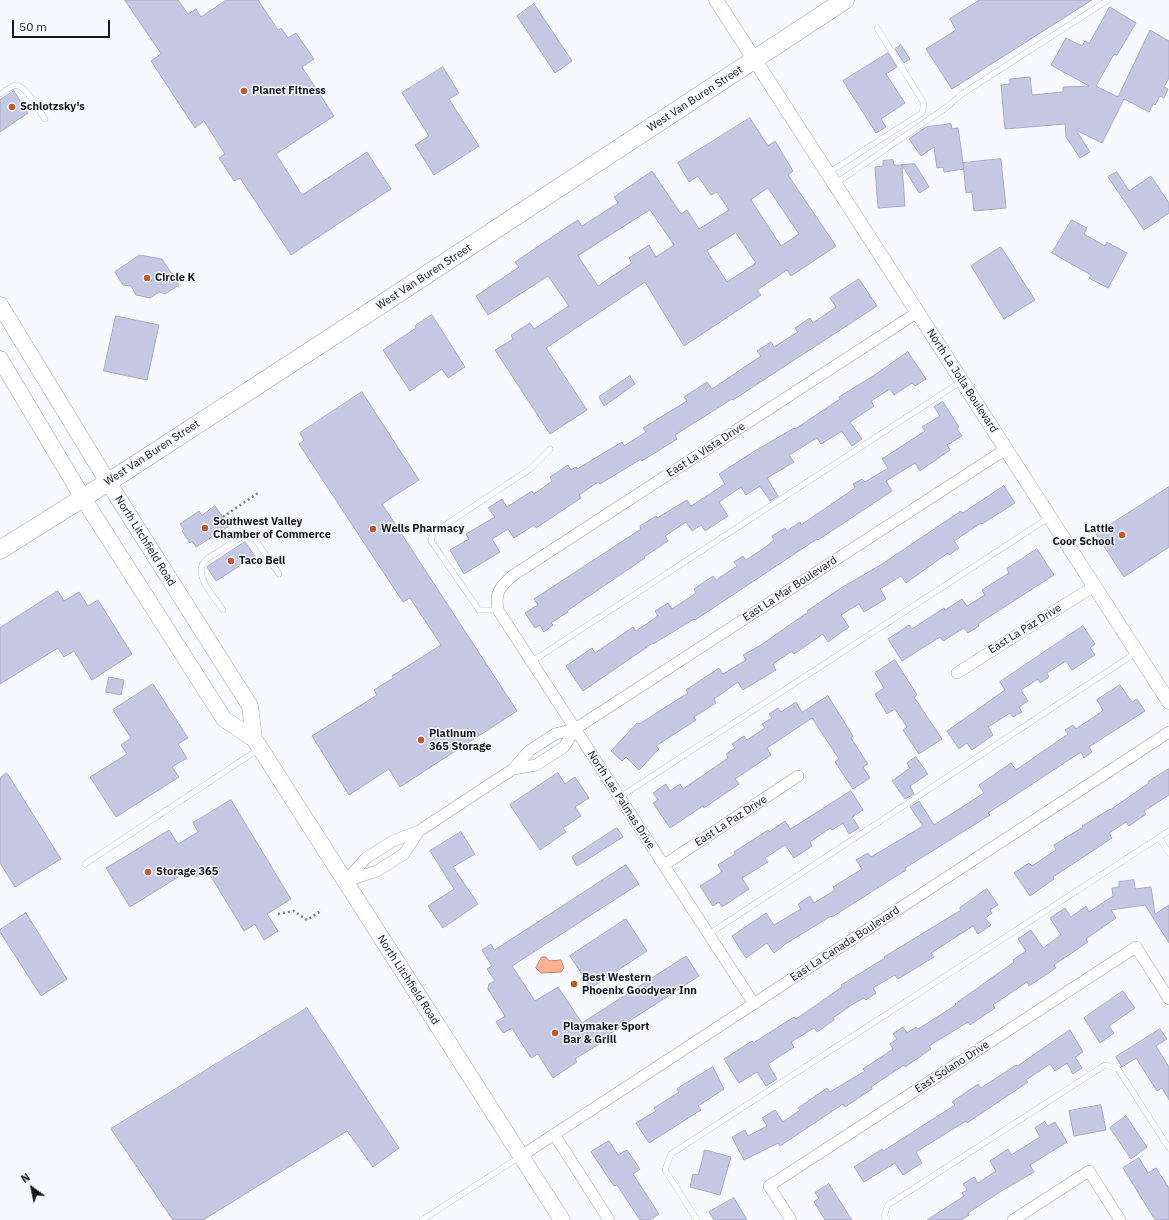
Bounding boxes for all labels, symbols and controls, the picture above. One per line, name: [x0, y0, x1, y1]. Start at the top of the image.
scale bar: [14, 12, 112, 38]
text: 50 m: [19, 19, 47, 34]
street label: West Van Buren Street: [645, 63, 745, 135]
place label: Planet Fitness: [252, 84, 326, 98]
marker: Planet Fitness: [239, 86, 249, 96]
place label: Schlotzsky's: [20, 100, 85, 114]
marker: Schlotzsky's: [7, 102, 17, 112]
street label: West Van Buren Street: [374, 241, 474, 313]
place label: Circle K: [155, 271, 195, 285]
marker: Circle K: [142, 273, 152, 283]
street label: North La Jolla Boulevard: [924, 327, 1000, 435]
street label: West Van Buren Street: [102, 417, 202, 489]
street label: East La Vista Drive: [664, 420, 748, 480]
street label: North Litchfield Road: [112, 493, 178, 589]
place label: Southwest Valley Chamber of Commerce: [213, 515, 331, 541]
place label: Wells Pharmacy: [381, 522, 464, 536]
place label: Lattie Coor School: [1053, 522, 1114, 548]
marker: Southwest Valley Chamber of Commerce: [200, 523, 210, 533]
marker: Wells Pharmacy: [368, 524, 378, 534]
marker: Lattie Coor School: [1117, 530, 1127, 540]
place label: Taco Bell: [239, 554, 285, 568]
street label: East La Mar Boulevard: [740, 554, 840, 624]
marker: Taco Bell: [226, 556, 236, 566]
street label: East La Paz Drive: [986, 601, 1064, 657]
place label: Platinum 365 Storage: [429, 727, 491, 753]
marker: Platinum 365 Storage: [416, 735, 426, 745]
street label: North Las Palmas Drive: [584, 748, 658, 852]
street label: East La Paz Drive: [692, 793, 770, 849]
place label: Storage 365: [156, 865, 218, 879]
marker: Storage 365: [143, 867, 153, 877]
street label: East La Canada Boulevard: [788, 904, 902, 984]
street label: North Litchfield Road: [374, 933, 442, 1027]
place label: Best Western Phoenix Goodyear Inn: [582, 971, 697, 997]
marker: Best Western Phoenix Goodyear Inn: [569, 979, 579, 989]
place label: Playmaker Sport Bar & Grill: [563, 1020, 649, 1046]
marker: Playmaker Sport Bar & Grill: [550, 1028, 560, 1038]
street label: East Solano Drive: [912, 1038, 992, 1096]
north arrow: [12, 1168, 52, 1208]
text: N: [18, 1170, 33, 1186]

